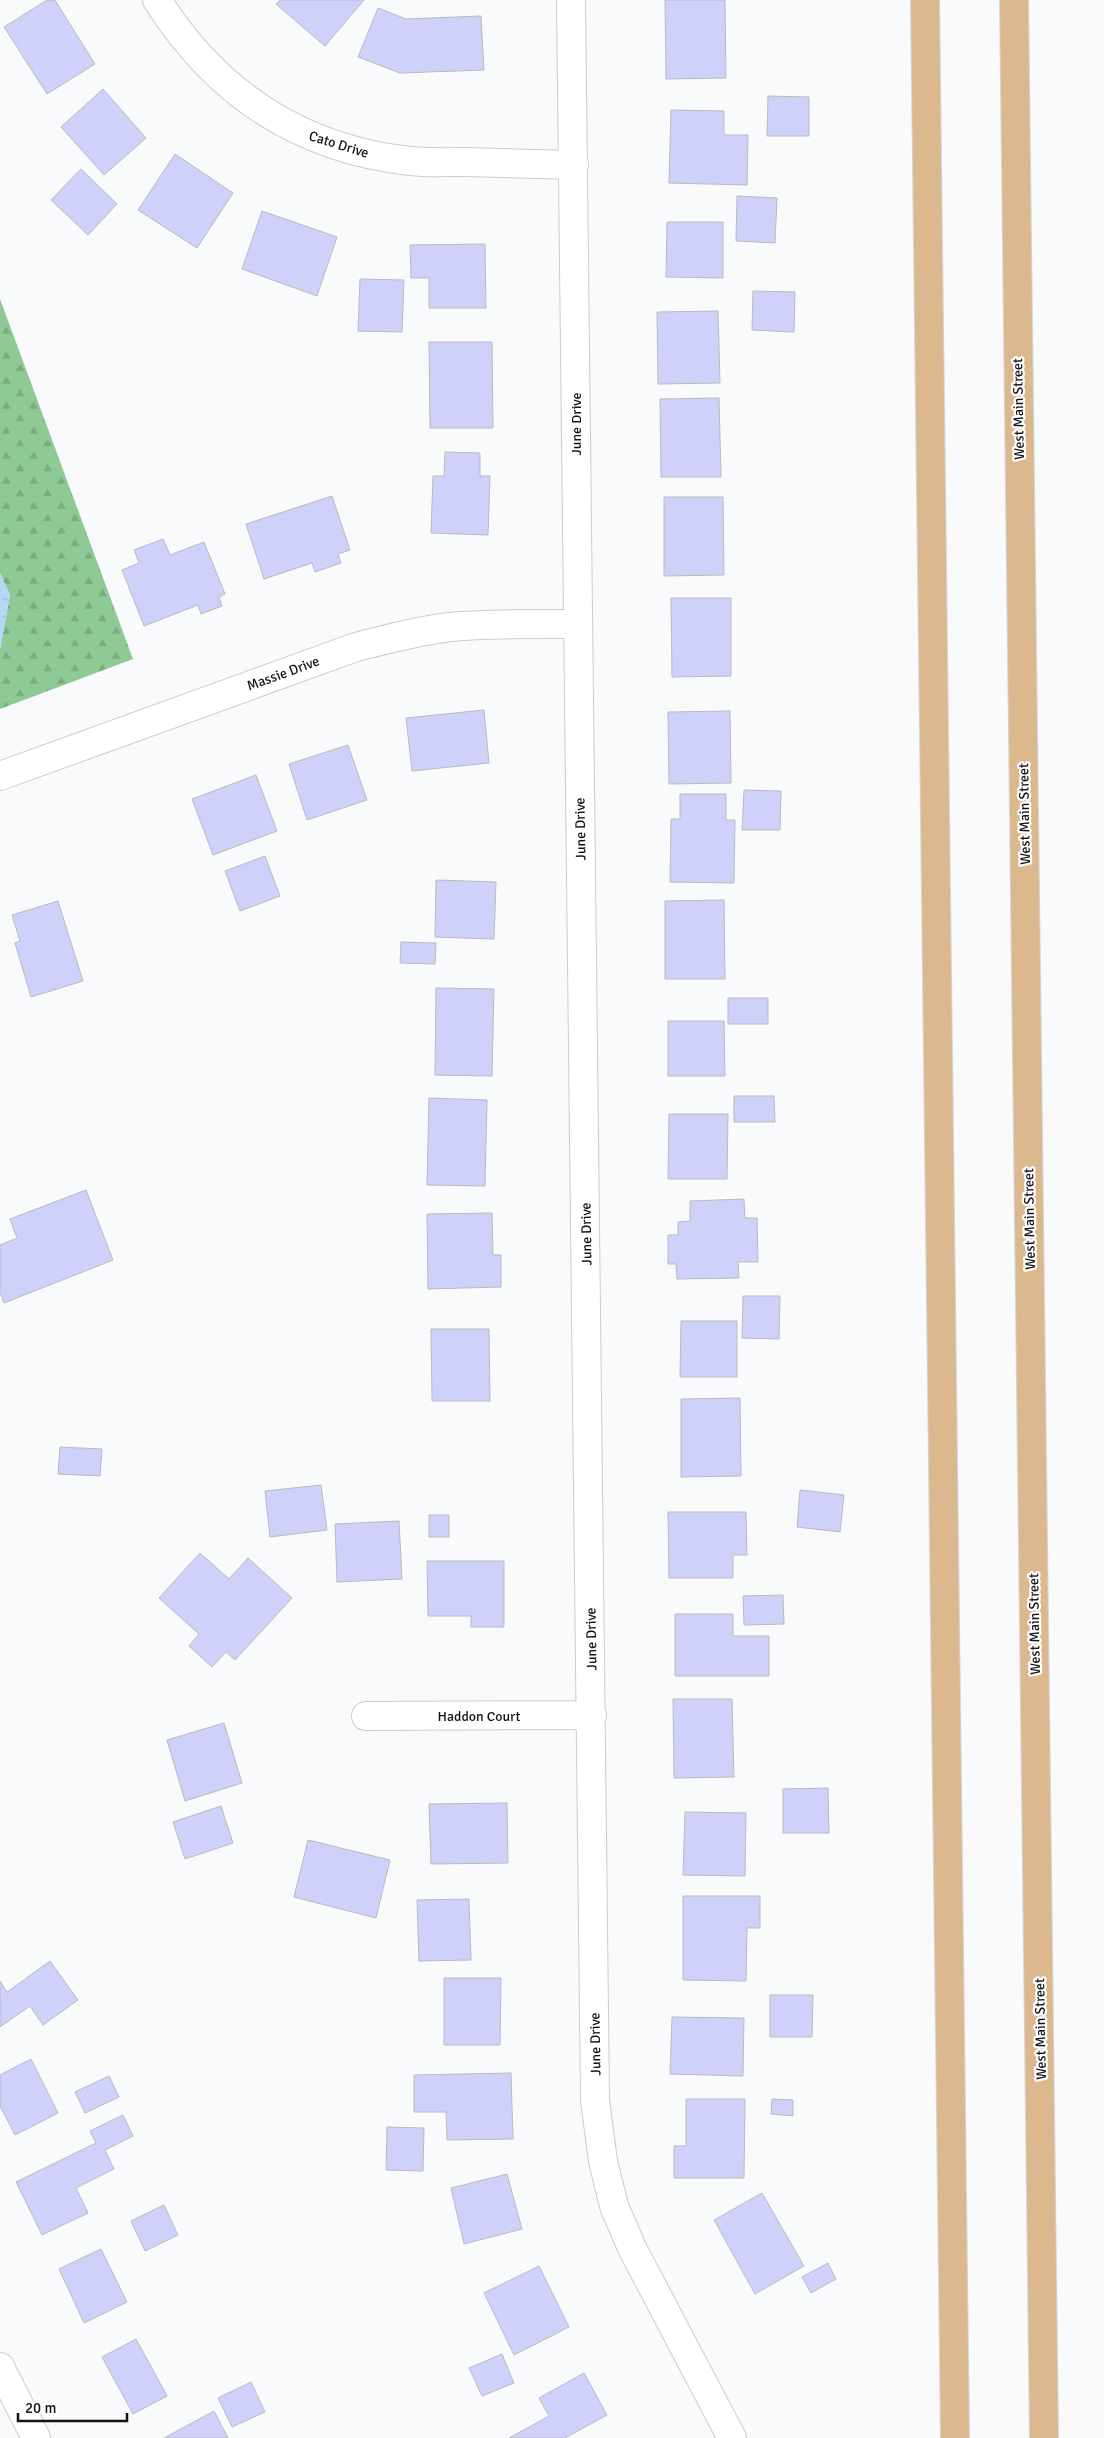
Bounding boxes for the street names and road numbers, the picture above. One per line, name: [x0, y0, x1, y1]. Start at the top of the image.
street label: Cato Drive: [307, 127, 371, 162]
street label: West Main Street: [1009, 358, 1028, 460]
street label: June Drive: [568, 393, 585, 455]
street label: Massie Drive: [245, 653, 322, 694]
street label: West Main Street: [1015, 763, 1034, 865]
street label: June Drive: [571, 797, 590, 861]
street label: West Main Street: [1020, 1168, 1039, 1270]
street label: June Drive: [577, 1202, 596, 1266]
street label: West Main Street: [1025, 1573, 1044, 1675]
street label: June Drive: [582, 1607, 601, 1671]
street label: Haddon Court: [438, 1708, 521, 1725]
street label: West Main Street: [1031, 1978, 1050, 2080]
street label: June Drive: [586, 2012, 605, 2076]

